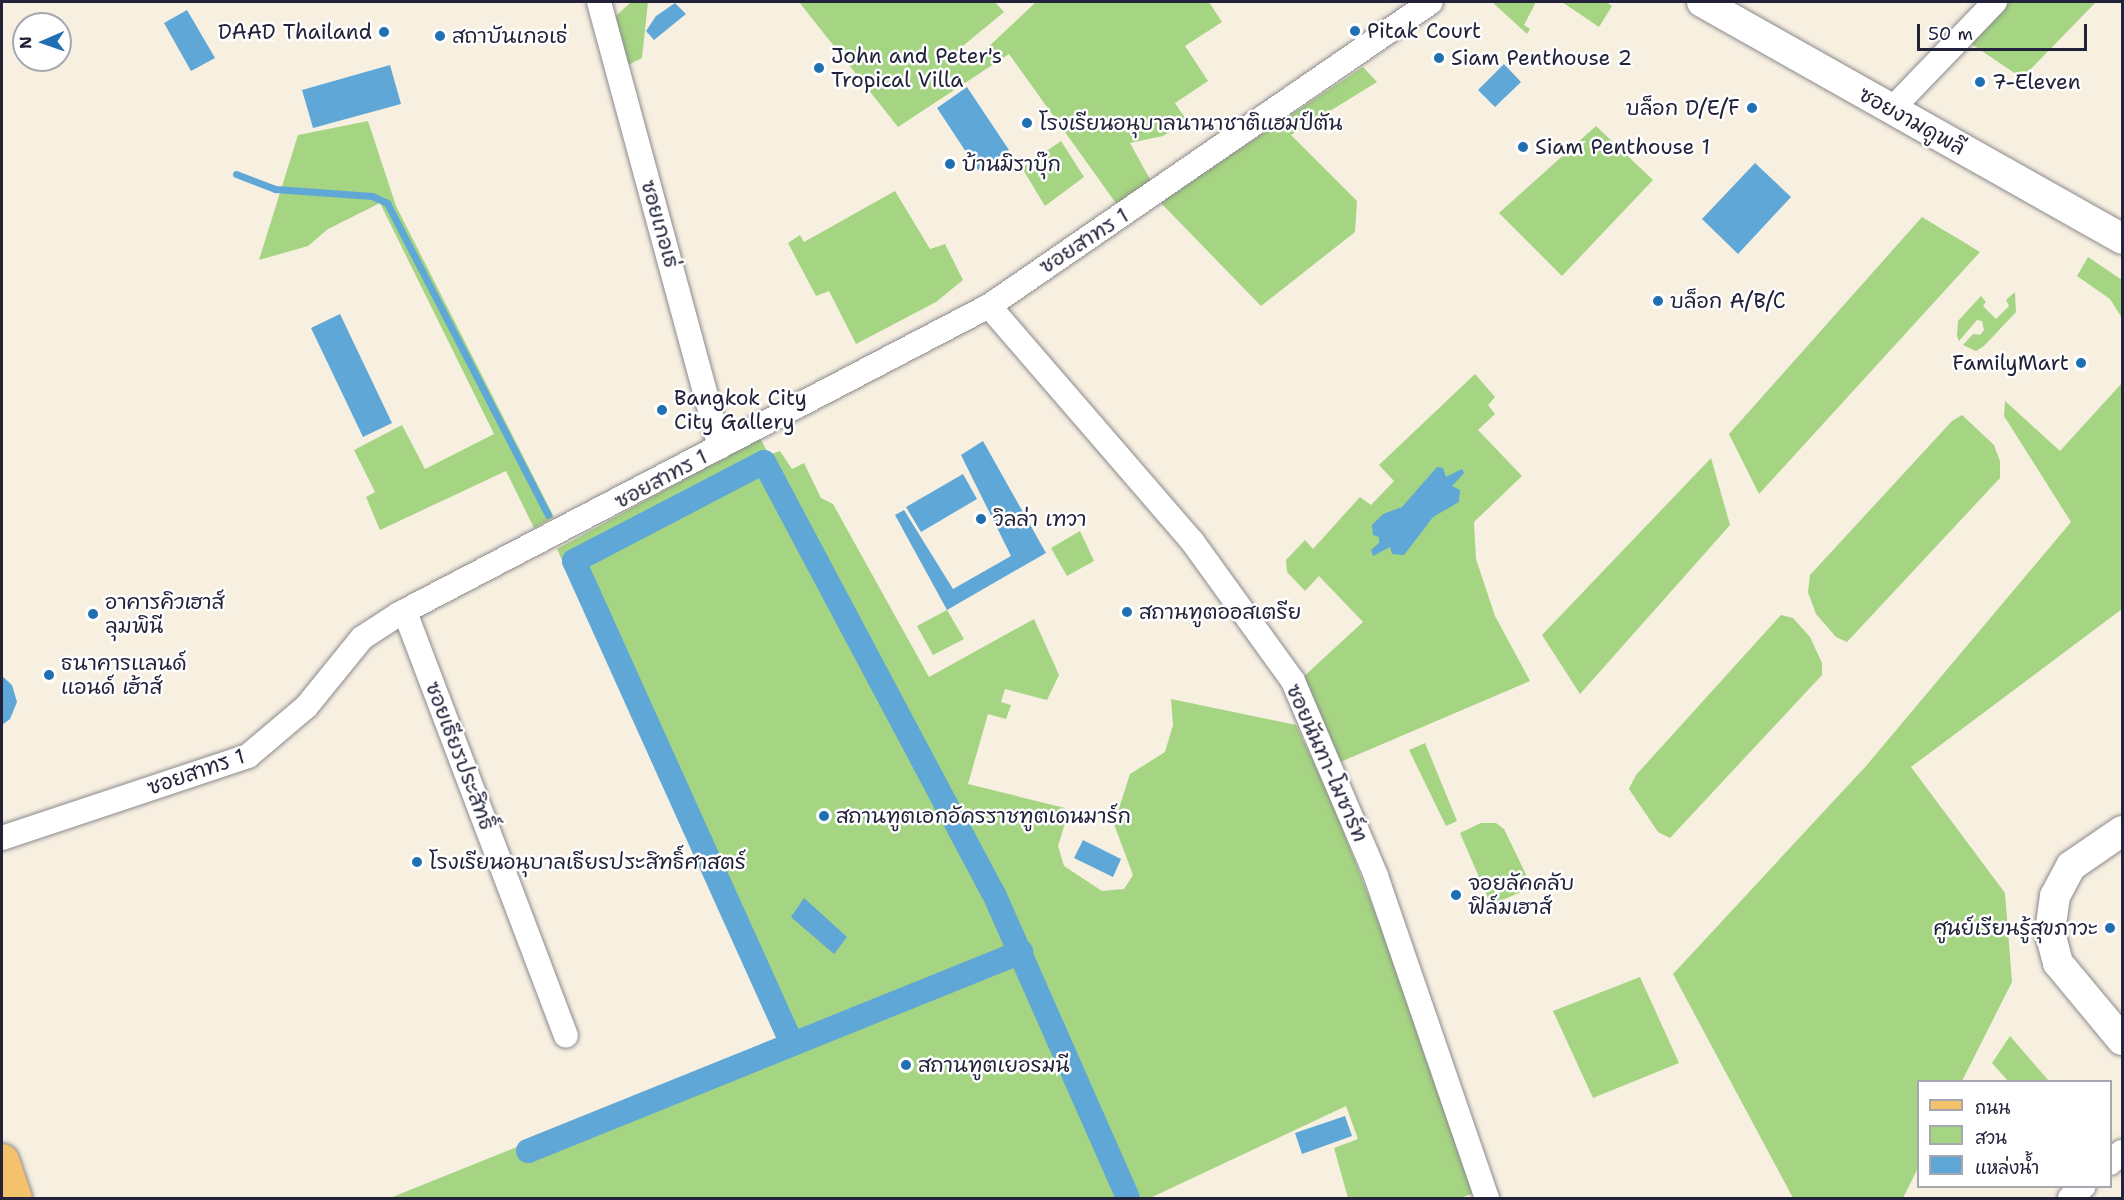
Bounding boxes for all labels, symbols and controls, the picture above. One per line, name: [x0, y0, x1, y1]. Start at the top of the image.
north arrow: [12, 12, 72, 72]
scale bar: [1920, 12, 2090, 50]
place label: Pitak Court: [1367, 18, 1481, 44]
place label: DAAD Thailand: [218, 19, 372, 45]
text: 50 m: [1928, 22, 1973, 46]
place label: สถาบันเกอเธ่: [452, 23, 568, 49]
marker: Pitak Court: [1348, 24, 1362, 38]
marker: DAAD Thailand: [377, 25, 391, 39]
marker: สถาบันเกอเธ่: [433, 29, 447, 43]
text: N: [15, 36, 36, 49]
place label: John and Peter's Tropical Villa: [831, 43, 1002, 93]
place label: Siam Penthouse 2: [1451, 45, 1632, 71]
marker: Siam Penthouse 2: [1432, 51, 1446, 65]
marker: John and Peter's Tropical Villa: [812, 61, 826, 75]
place label: 7-Eleven: [1992, 69, 2081, 95]
marker: 7-Eleven: [1973, 75, 1987, 89]
street label: ซอยงามดูพลี: [1854, 81, 1970, 161]
place label: บล็อก D/E/F: [1626, 95, 1740, 121]
marker: บล็อก D/E/F: [1745, 101, 1759, 115]
place label: โรงเรียนอนุบาลนานาชาติแฮมป์ตัน: [1039, 110, 1342, 136]
marker: โรงเรียนอนุบาลนานาชาติแฮมป์ตัน: [1020, 116, 1034, 130]
place label: Siam Penthouse 1: [1535, 134, 1710, 160]
marker: Siam Penthouse 1: [1516, 140, 1530, 154]
place label: บ้านมิราบุ๊ก: [962, 151, 1061, 177]
marker: บ้านมิราบุ๊ก: [943, 157, 957, 171]
street label: ซอยเกอเธ่: [635, 177, 685, 271]
street label: ซอยสาทร 1: [1035, 203, 1133, 279]
place label: บล็อก A/B/C: [1670, 288, 1786, 314]
marker: บล็อก A/B/C: [1651, 294, 1665, 308]
place label: FamilyMart: [1952, 350, 2069, 376]
marker: FamilyMart: [2074, 356, 2088, 370]
place label: Bangkok City City Gallery: [674, 385, 807, 435]
marker: Bangkok City City Gallery: [655, 403, 669, 417]
street label: ซอยสาทร 1: [610, 444, 712, 514]
place label: วิลล่า เทวา: [993, 506, 1086, 532]
marker: วิลล่า เทวา: [974, 512, 988, 526]
place label: อาคารคิวเฮาส์ ลุมพินี: [105, 589, 224, 639]
place label: สถานทูตออสเตรีย: [1139, 599, 1301, 625]
marker: สถานทูตออสเตรีย: [1120, 605, 1134, 619]
marker: อาคารคิวเฮาส์ ลุมพินี: [86, 607, 100, 621]
place label: ธนาคารแลนด์ แอนด์ เฮ้าส์: [61, 650, 187, 700]
marker: ธนาคารแลนด์ แอนด์ เฮ้าส์: [42, 668, 56, 682]
street label: ซอยเธียรประสิทธิ์: [420, 678, 500, 834]
street label: ซอยนันทา-โมซาร์ท: [1281, 680, 1373, 846]
street label: ซอยสาทร 1: [144, 744, 248, 800]
place label: สถานทูตเอกอัครราชทูตเดนมาร์ก: [836, 803, 1131, 829]
marker: สถานทูตเอกอัครราชทูตเดนมาร์ก: [817, 809, 831, 823]
place label: โรงเรียนอนุบาลเธียรประสิทธิ์ศาสตร์: [429, 849, 746, 875]
marker: โรงเรียนอนุบาลเธียรประสิทธิ์ศาสตร์: [410, 855, 424, 869]
place label: จอยลัคคลับ ฟิล์มเฮาส์: [1468, 870, 1574, 920]
marker: จอยลัคคลับ ฟิล์มเฮาส์: [1449, 888, 1463, 902]
place label: ศูนย์เรียนรู้สุขภาวะ: [1933, 915, 2098, 941]
marker: ศูนย์เรียนรู้สุขภาวะ: [2103, 921, 2117, 935]
place label: สถานทูตเยอรมนี: [918, 1052, 1069, 1078]
marker: สถานทูตเยอรมนี: [899, 1058, 913, 1072]
legend: [1917, 1080, 2112, 1188]
text: ถนน: [1975, 1096, 2010, 1120]
text: สวน: [1975, 1126, 2007, 1150]
text: แหล่งน้ำ: [1975, 1156, 2039, 1180]

